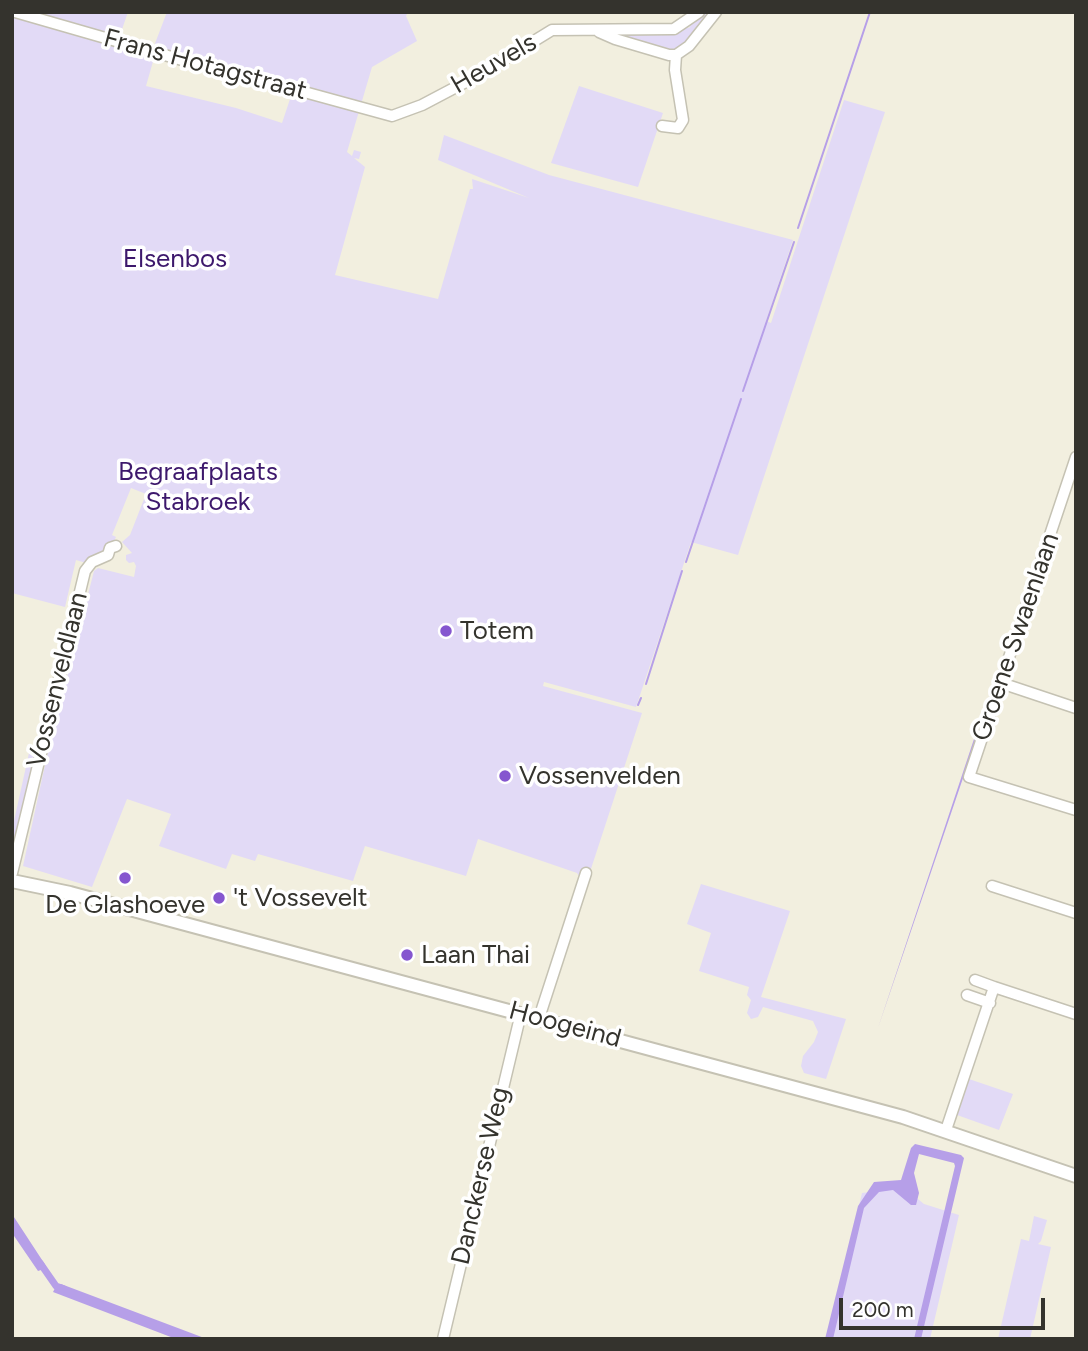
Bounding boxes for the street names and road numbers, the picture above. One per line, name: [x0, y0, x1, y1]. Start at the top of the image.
street label: Frans Hotagstraat: [100, 23, 310, 107]
street label: Heuvels: [446, 27, 542, 101]
street label: Groene Swaenlaan: [966, 529, 1066, 745]
street label: Vossenveldlaan: [21, 589, 95, 771]
street label: Hoogeind: [505, 995, 625, 1055]
street label: Danckerse Weg: [445, 1084, 517, 1268]

